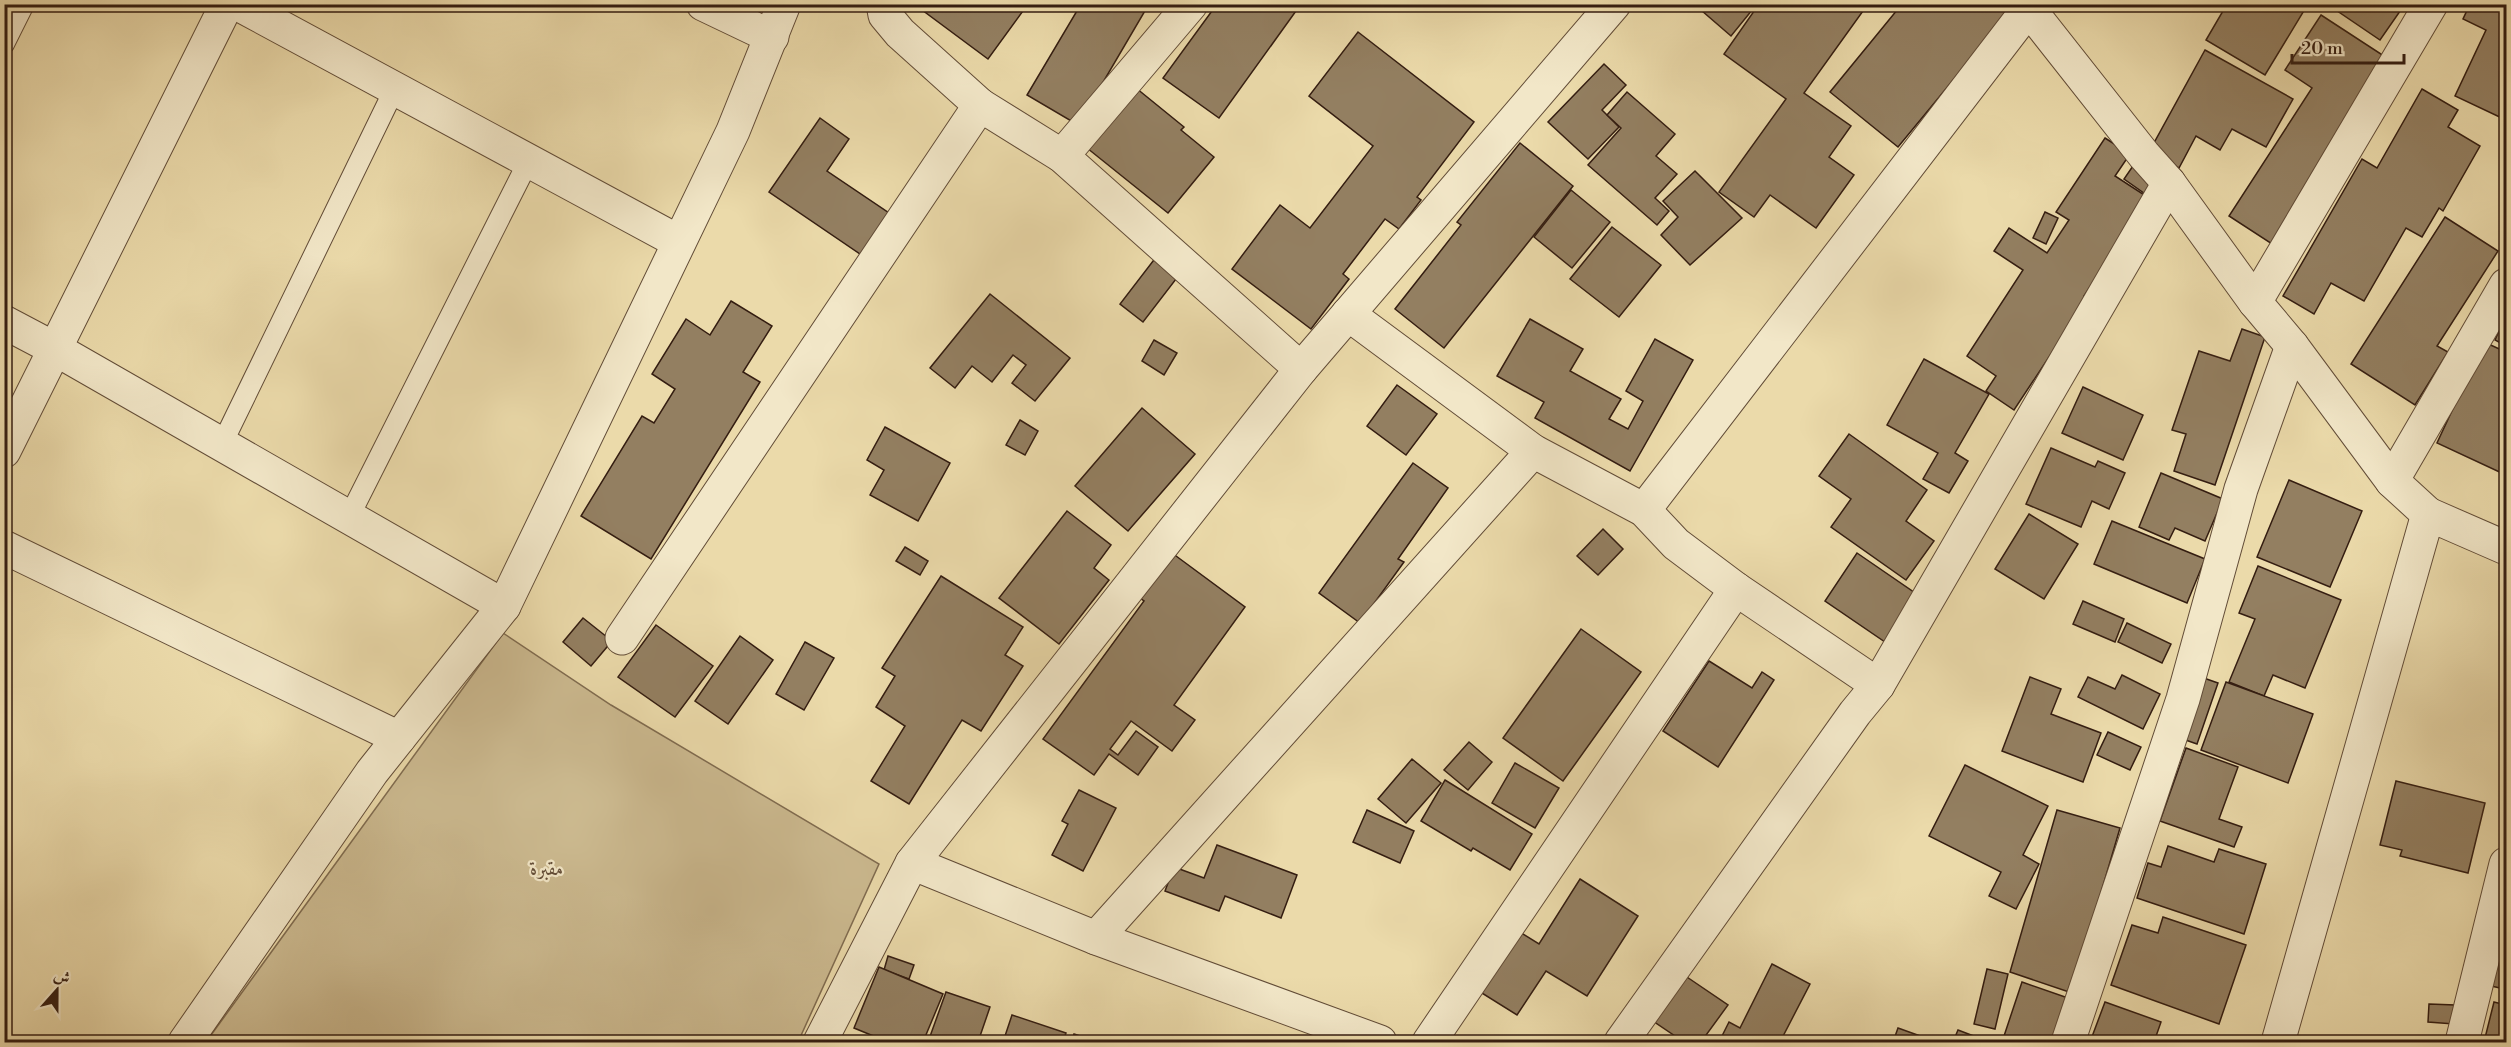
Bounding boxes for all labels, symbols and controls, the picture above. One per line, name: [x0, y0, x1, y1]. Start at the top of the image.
scale bar: [2292, 27, 2404, 65]
text: 20 m: [2301, 37, 2343, 60]
park label: مقبرة: [529, 857, 564, 882]
north arrow: [27, 960, 87, 1020]
text: ش: [51, 965, 73, 989]

